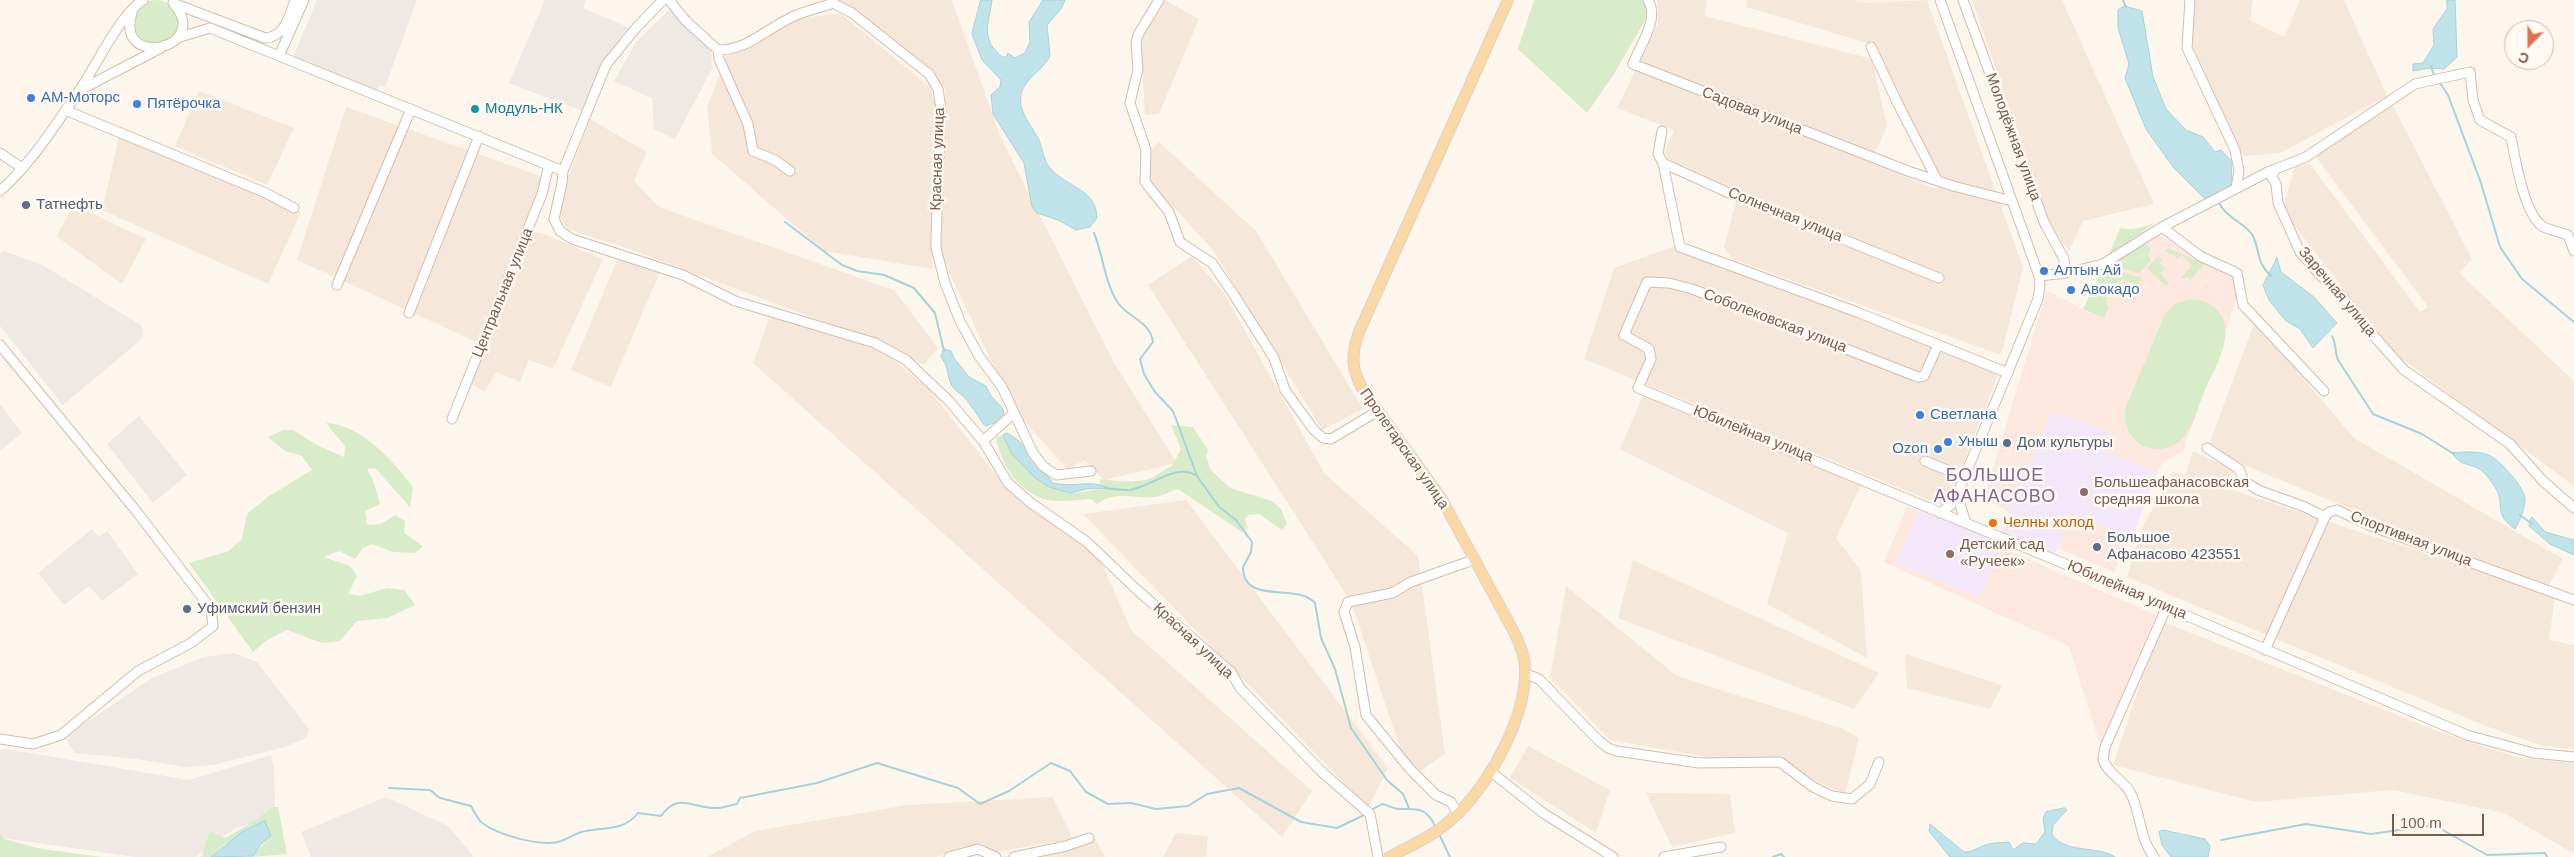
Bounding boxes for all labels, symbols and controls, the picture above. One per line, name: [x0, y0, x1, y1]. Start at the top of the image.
north arrow: [2504, 20, 2554, 70]
text: С: [2516, 49, 2531, 67]
street label: Молодёжная улица: [1981, 71, 2045, 203]
street label: Садовая улица: [1699, 84, 1805, 138]
place label: АМ-Моторс: [41, 89, 120, 107]
marker: АМ-Моторс: [25, 92, 37, 104]
place label: Пятёрочка: [147, 95, 221, 113]
marker: Пятёрочка: [131, 98, 143, 110]
place label: Модуль-НК: [485, 100, 563, 118]
marker: Модуль-НК: [469, 103, 481, 115]
street label: Красная улица: [927, 107, 949, 211]
street label: Солнечная улица: [1725, 184, 1845, 246]
place label: Татнефть: [36, 196, 103, 214]
marker: Татнефть: [20, 199, 32, 211]
street label: Центральная улица: [469, 226, 537, 360]
street label: Заречная улица: [2294, 243, 2380, 341]
place label: Алтын Ай: [2054, 262, 2121, 280]
marker: Алтын Ай: [2038, 265, 2050, 277]
place label: Авокадо: [2081, 281, 2139, 299]
marker: Авокадо: [2065, 284, 2077, 296]
street label: Соболековская улица: [1701, 285, 1849, 357]
street label: Пролетарская улица: [1356, 385, 1452, 513]
street label: Юбилейная улица: [1690, 402, 1816, 466]
place label: Светлана: [1930, 406, 1997, 424]
marker: Светлана: [1914, 409, 1926, 421]
place label: Уныш: [1958, 433, 1998, 451]
place label: Дом культуры: [2017, 434, 2113, 452]
marker: Уныш: [1942, 436, 1954, 448]
marker: Дом культуры: [2001, 437, 2013, 449]
place label: Ozon: [1892, 440, 1928, 458]
marker: Ozon: [1932, 443, 1944, 455]
district label: БОЛЬШОЕ АФАНАСОВО: [1933, 465, 2057, 508]
place label: Большеафанасовская средняя школа: [2094, 474, 2249, 509]
marker: Большеафанасовская средняя школа: [2078, 486, 2090, 498]
street label: Спортивная улица: [2348, 508, 2474, 570]
place label: Челны холод: [2003, 514, 2094, 532]
marker: Челны холод: [1987, 517, 1999, 529]
place label: Большое Афанасово 423551: [2107, 529, 2241, 564]
place label: Детский сад «Ручеек»: [1960, 536, 2044, 571]
marker: Большое Афанасово 423551: [2091, 541, 2103, 553]
marker: Детский сад «Ручеек»: [1944, 548, 1956, 560]
street label: Юбилейная улица: [2065, 557, 2189, 623]
street label: Красная улица: [1149, 599, 1237, 683]
place label: Уфимский бензин: [197, 600, 321, 618]
marker: Уфимский бензин: [181, 603, 193, 615]
scale bar: [2394, 804, 2486, 836]
text: 100 m: [2400, 814, 2442, 831]

